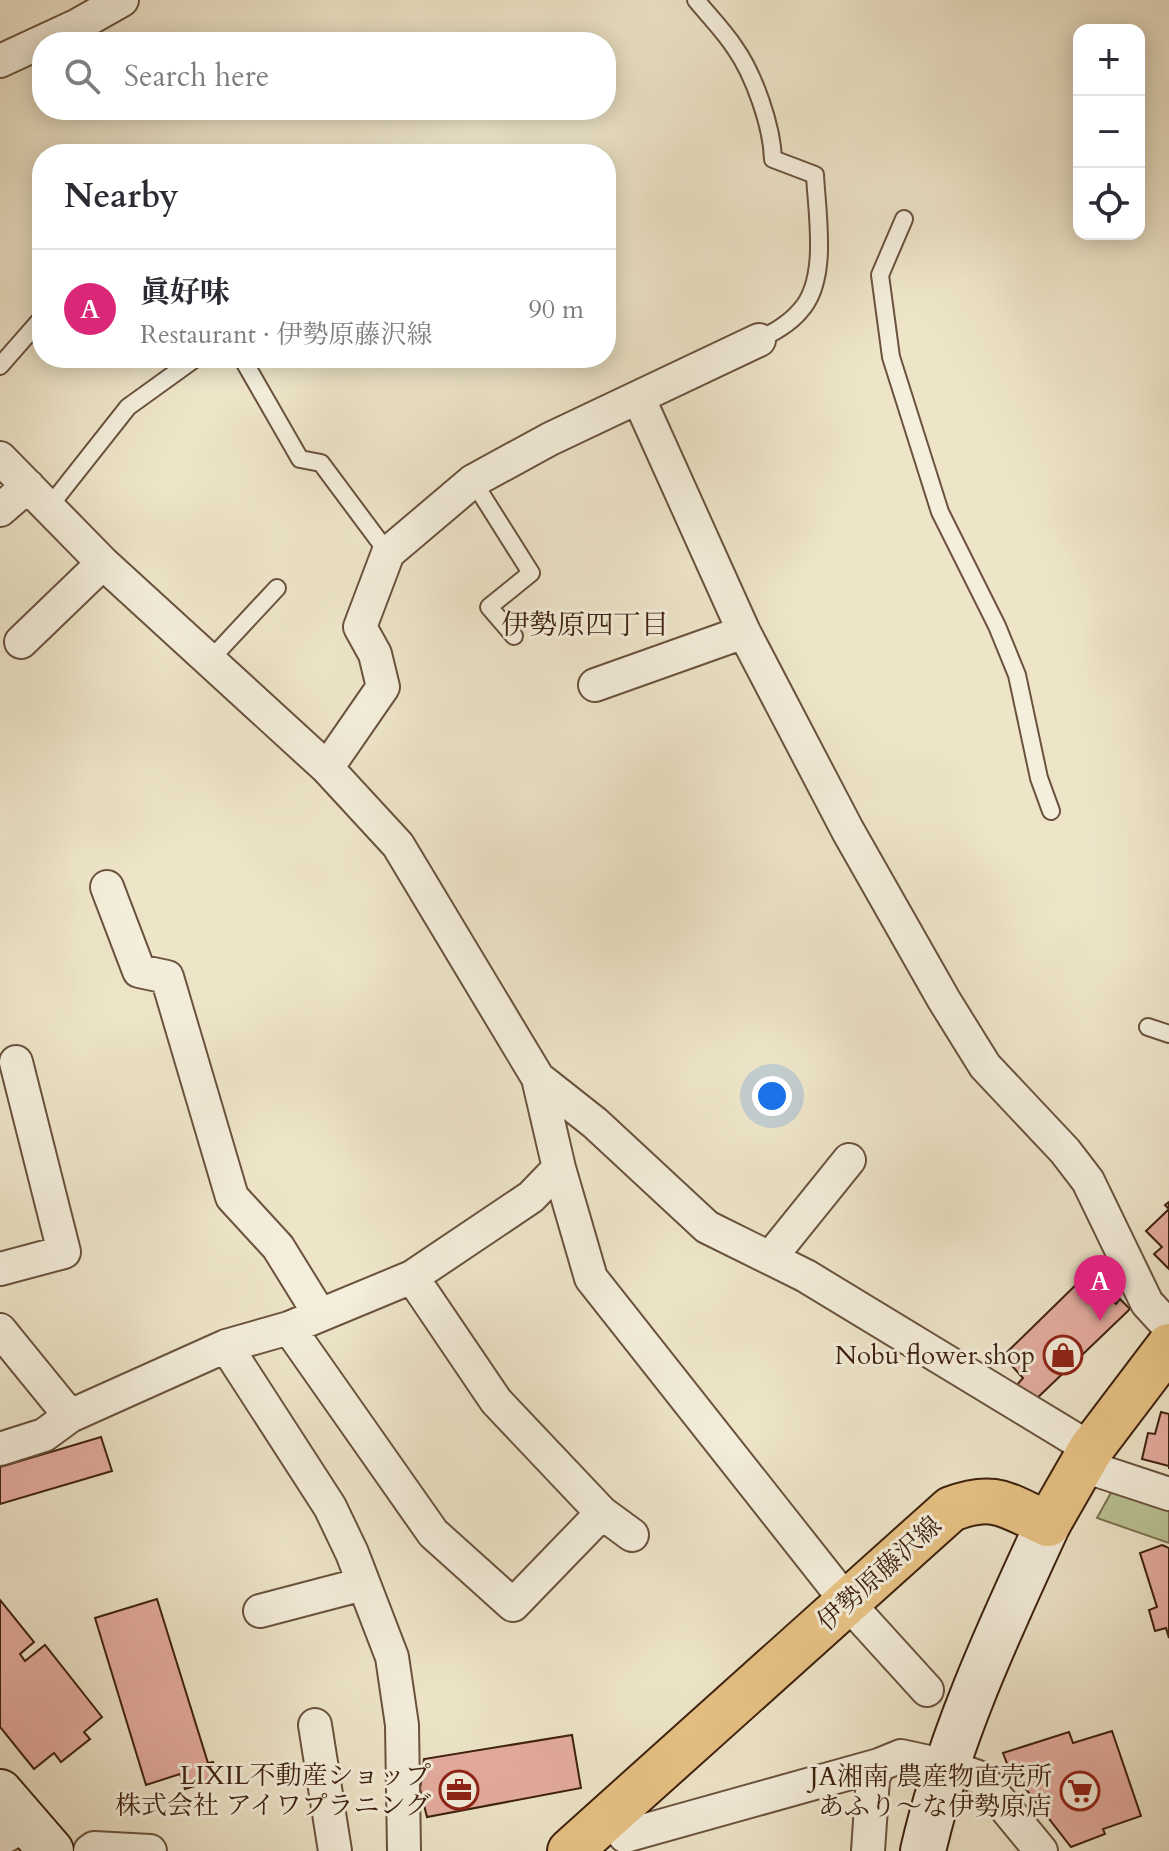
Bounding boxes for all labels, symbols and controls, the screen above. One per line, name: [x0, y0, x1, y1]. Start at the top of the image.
map controls: [1073, 24, 1145, 240]
button: +: [1073, 24, 1145, 96]
search box: [32, 32, 616, 120]
icon: search: [60, 54, 104, 98]
text: Search here: [124, 56, 269, 97]
button: −: [1073, 96, 1145, 168]
button: locate: [1073, 168, 1145, 240]
text: Nearby: [64, 173, 179, 219]
text: 眞好味: [140, 272, 230, 313]
text: A: [80, 292, 100, 327]
text: 90 m: [528, 292, 584, 327]
text: Restaurant · 伊勢原藤沢線: [140, 317, 433, 352]
district label: 伊勢原四丁目: [501, 606, 669, 644]
your location: [752, 1076, 792, 1116]
pin: A: [1074, 1255, 1126, 1321]
shop icon: Nobu flower shop: [1042, 1334, 1084, 1376]
place label: Nobu flower shop: [835, 1338, 1035, 1373]
street label: 伊勢原藤沢線: [810, 1508, 949, 1639]
place label: LIXIL不動産ショップ 株式会社 アイワプラニング: [115, 1758, 431, 1823]
place label: JA湘南 農産物直売所 あふり～な伊勢原店: [806, 1759, 1052, 1824]
office icon: LIXIL不動産ショップ 株式会社 アイワプラニング: [438, 1769, 480, 1811]
supermarket icon: JA湘南 農産物直売所 あふり～な伊勢原店: [1059, 1770, 1101, 1812]

